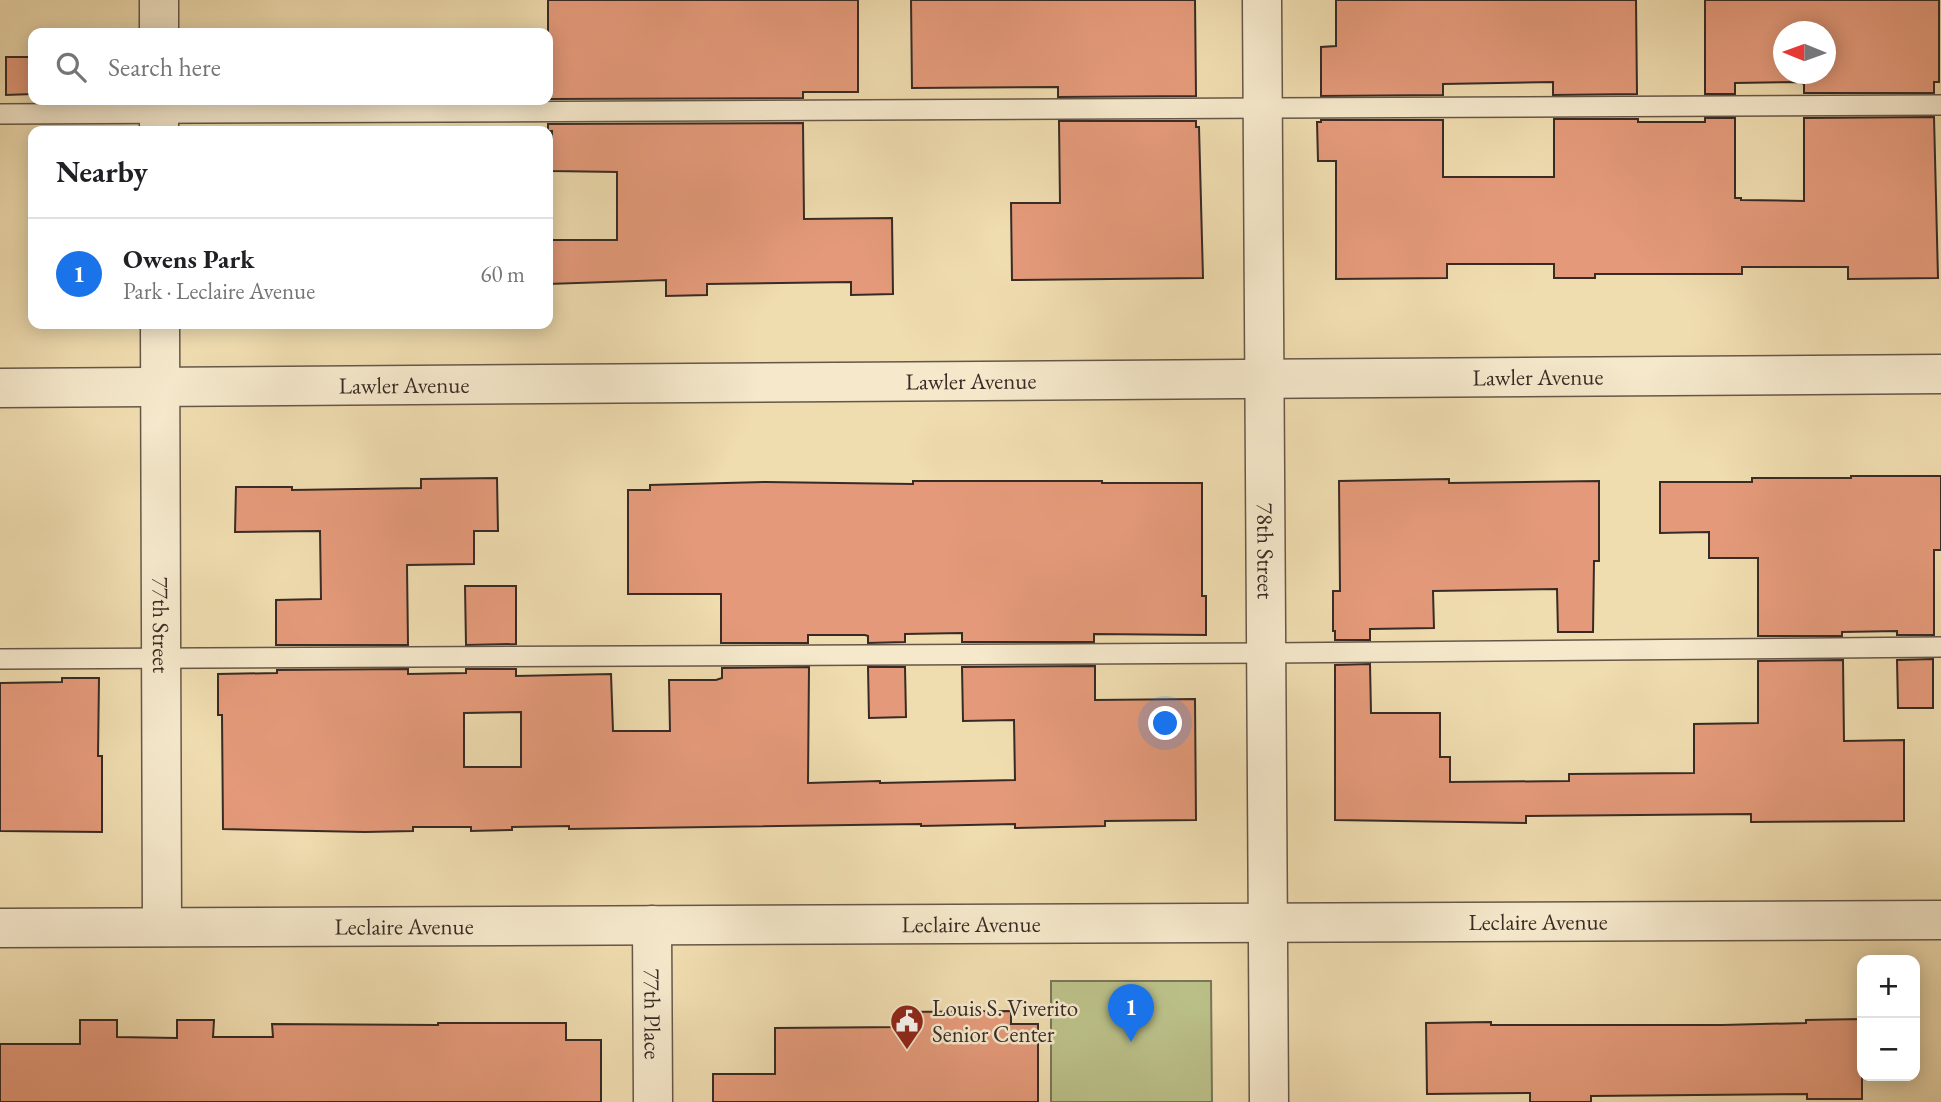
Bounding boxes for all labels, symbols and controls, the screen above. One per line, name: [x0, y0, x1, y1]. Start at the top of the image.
north arrow: [1773, 21, 1836, 84]
search box: [28, 28, 553, 105]
icon: search: [52, 48, 90, 86]
text: Search here: [108, 50, 221, 84]
text: Nearby: [56, 152, 148, 191]
text: Owens Park: [123, 242, 254, 276]
text: 1: [73, 259, 85, 289]
text: 60 m: [480, 259, 525, 289]
text: Park · Leclaire Avenue: [123, 276, 315, 306]
street label: Lawler Avenue: [1472, 361, 1603, 392]
street label: Lawler Avenue: [905, 366, 1036, 396]
street label: Lawler Avenue: [338, 370, 470, 401]
street label: 78th Street: [1250, 503, 1281, 600]
street label: 77th Street: [146, 577, 176, 674]
your location: [1148, 706, 1182, 740]
street label: Leclaire Avenue: [1468, 906, 1608, 937]
street label: Leclaire Avenue: [901, 909, 1041, 939]
street label: Leclaire Avenue: [334, 911, 474, 942]
map controls: [1857, 955, 1920, 1081]
button: +: [1857, 955, 1920, 1018]
street label: 77th Place: [637, 968, 668, 1060]
pin: 1: [1108, 984, 1154, 1042]
place label: Louis S. Viverito Senior Center: [932, 993, 1078, 1049]
public building icon: Louis S. Viverito Senior Center: [888, 1002, 926, 1051]
button: −: [1857, 1018, 1920, 1081]

